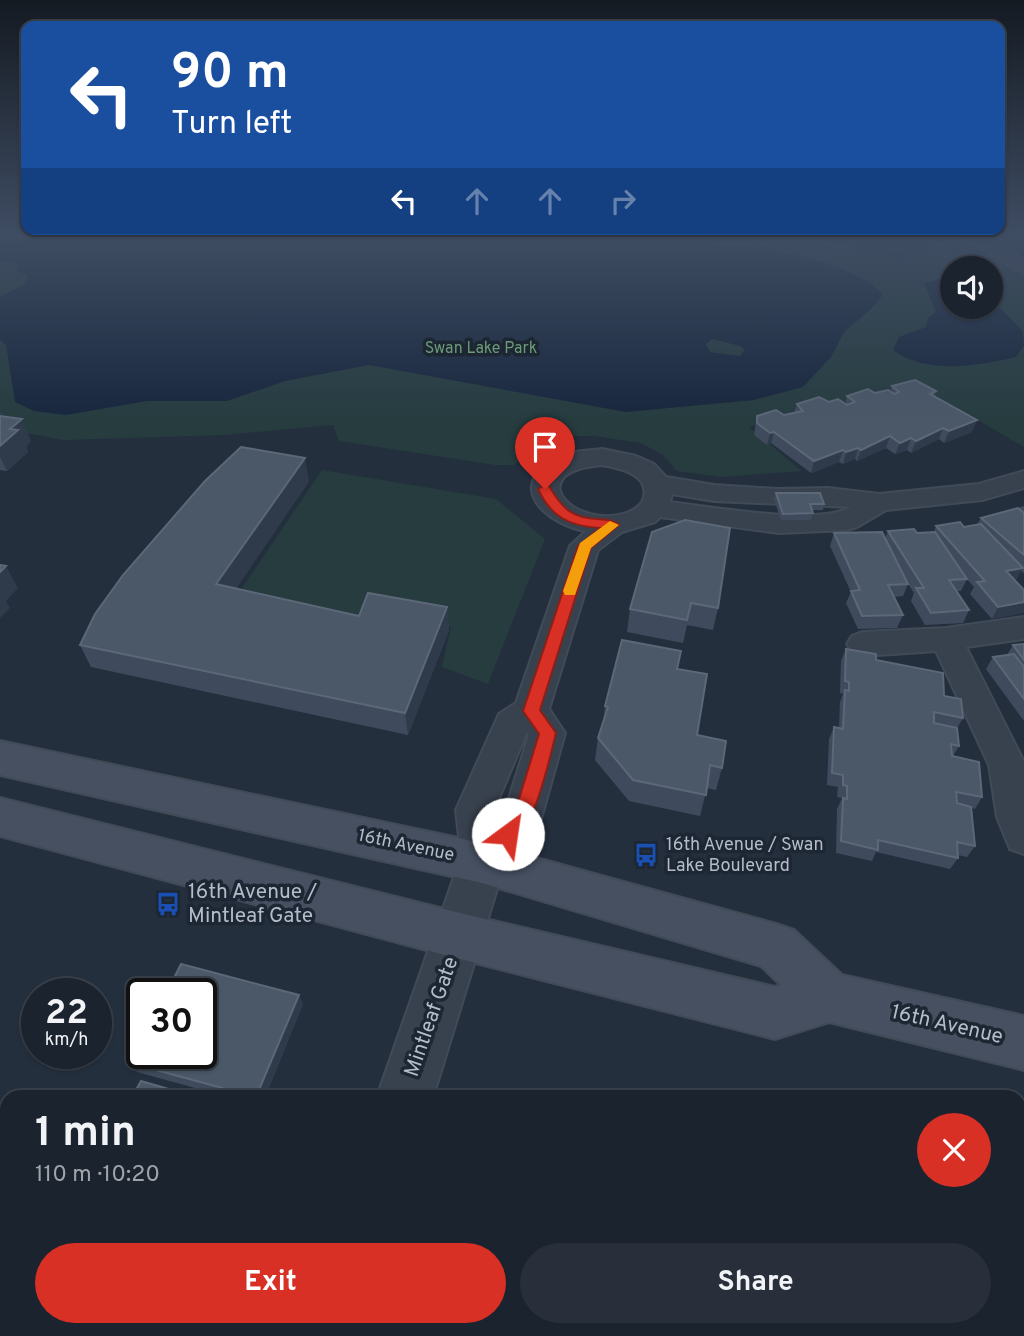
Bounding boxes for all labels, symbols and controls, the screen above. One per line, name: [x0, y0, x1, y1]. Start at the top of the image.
text: 90 m: [171, 44, 289, 106]
icon: left: [56, 49, 147, 140]
text: Turn left: [171, 105, 292, 145]
icon: left: [385, 182, 423, 220]
icon: ahead: [458, 182, 496, 220]
icon: ahead: [531, 182, 569, 220]
icon: right: [604, 182, 642, 220]
map controls: [940, 256, 1003, 319]
button: sound: [940, 256, 1003, 319]
park label: Swan Lake Park: [425, 339, 537, 359]
pin: [515, 417, 575, 489]
icon: arrive: [526, 428, 564, 466]
position arrow: [471, 797, 545, 871]
street label: 16th Avenue: [356, 825, 456, 867]
place label: 16th Avenue / Swan Lake Boulevard: [666, 834, 824, 878]
bus stop icon: 16th Avenue / Swan Lake Boulevard: [632, 841, 660, 869]
place label: 16th Avenue / Mintleaf Gate: [188, 879, 317, 930]
bus stop icon: 16th Avenue / Mintleaf Gate: [154, 890, 182, 918]
street label: Mintleaf Gate: [399, 953, 465, 1081]
speed limit sign: 30: [126, 978, 217, 1069]
text: 22: [45, 992, 88, 1036]
street label: 16th Avenue: [888, 999, 1006, 1051]
text: km/h: [45, 1029, 88, 1052]
text: 1 min: [35, 1108, 136, 1161]
button: close: [917, 1113, 991, 1187]
text: 110 m · 10:20: [35, 1161, 160, 1190]
button: Exit: [35, 1243, 506, 1323]
button: Share: [520, 1243, 991, 1323]

